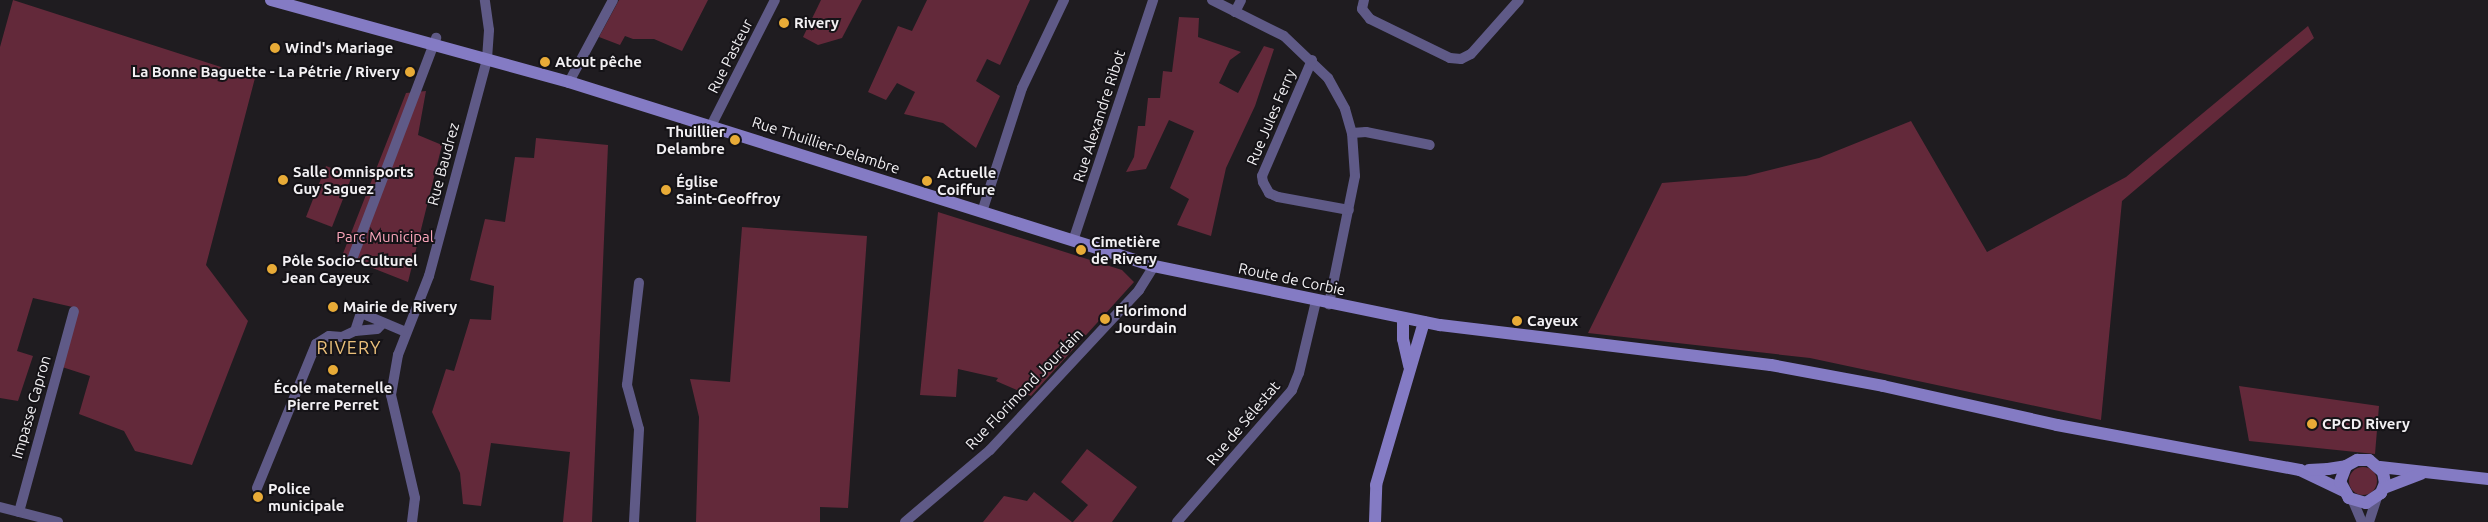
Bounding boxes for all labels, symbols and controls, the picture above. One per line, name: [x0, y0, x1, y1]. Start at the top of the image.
place label: Rivery: [794, 14, 839, 32]
street label: Rue Pasteur: [704, 16, 756, 96]
marker: Rivery: [778, 17, 790, 29]
place label: Wind's Mariage: [285, 39, 393, 57]
marker: Wind's Mariage: [269, 42, 281, 54]
street label: Rue Alexandre Ribot: [1069, 48, 1129, 184]
place label: Atout pêche: [555, 53, 642, 71]
marker: Atout pêche: [539, 56, 551, 68]
place label: La Bonne Baguette - La Pétrie / Rivery: [132, 63, 400, 81]
marker: La Bonne Baguette - La Pétrie / Rivery: [404, 66, 416, 78]
street label: Rue Jules Ferry: [1243, 66, 1299, 168]
street label: Rue Thuillier-Delambre: [750, 113, 902, 177]
street label: Rue Baudrez: [423, 121, 463, 207]
place label: Thuillier Delambre: [656, 122, 725, 157]
marker: Thuillier Delambre: [729, 134, 741, 146]
place label: Salle Omnisports Guy Saguez: [293, 162, 414, 197]
place label: Actuelle Coiffure: [937, 163, 996, 198]
place label: Église Saint-Geoffroy: [676, 172, 780, 207]
marker: Salle Omnisports Guy Saguez: [277, 174, 289, 186]
marker: Actuelle Coiffure: [921, 175, 933, 187]
marker: Église Saint-Geoffroy: [660, 184, 672, 196]
park label: Parc Municipal: [336, 228, 434, 246]
place label: Cimetière de Rivery: [1091, 232, 1160, 267]
marker: Cimetière de Rivery: [1075, 244, 1087, 256]
place label: Pôle Socio-Culturel Jean Cayeux: [282, 251, 418, 286]
street label: Route de Corbie: [1237, 259, 1347, 299]
marker: Pôle Socio-Culturel Jean Cayeux: [266, 263, 278, 275]
place label: Mairie de Rivery: [343, 298, 457, 316]
marker: Mairie de Rivery: [327, 301, 339, 313]
place label: Florimond Jourdain: [1115, 301, 1187, 336]
place label: Cayeux: [1527, 312, 1578, 330]
marker: Florimond Jourdain: [1099, 313, 1111, 325]
marker: Cayeux: [1511, 315, 1523, 327]
street label: Rue Florimond Jourdain: [962, 325, 1086, 453]
district label: RIVERY: [316, 336, 382, 358]
street label: Impasse Capron: [8, 353, 54, 461]
marker: École maternelle Pierre Perret: [327, 364, 339, 376]
street label: Rue de Sélestat: [1203, 377, 1283, 469]
place label: École maternelle Pierre Perret: [274, 378, 392, 413]
place label: CPCD Rivery: [2322, 415, 2410, 433]
marker: CPCD Rivery: [2306, 418, 2318, 430]
place label: Police municipale: [268, 479, 344, 514]
marker: Police municipale: [252, 491, 264, 503]

